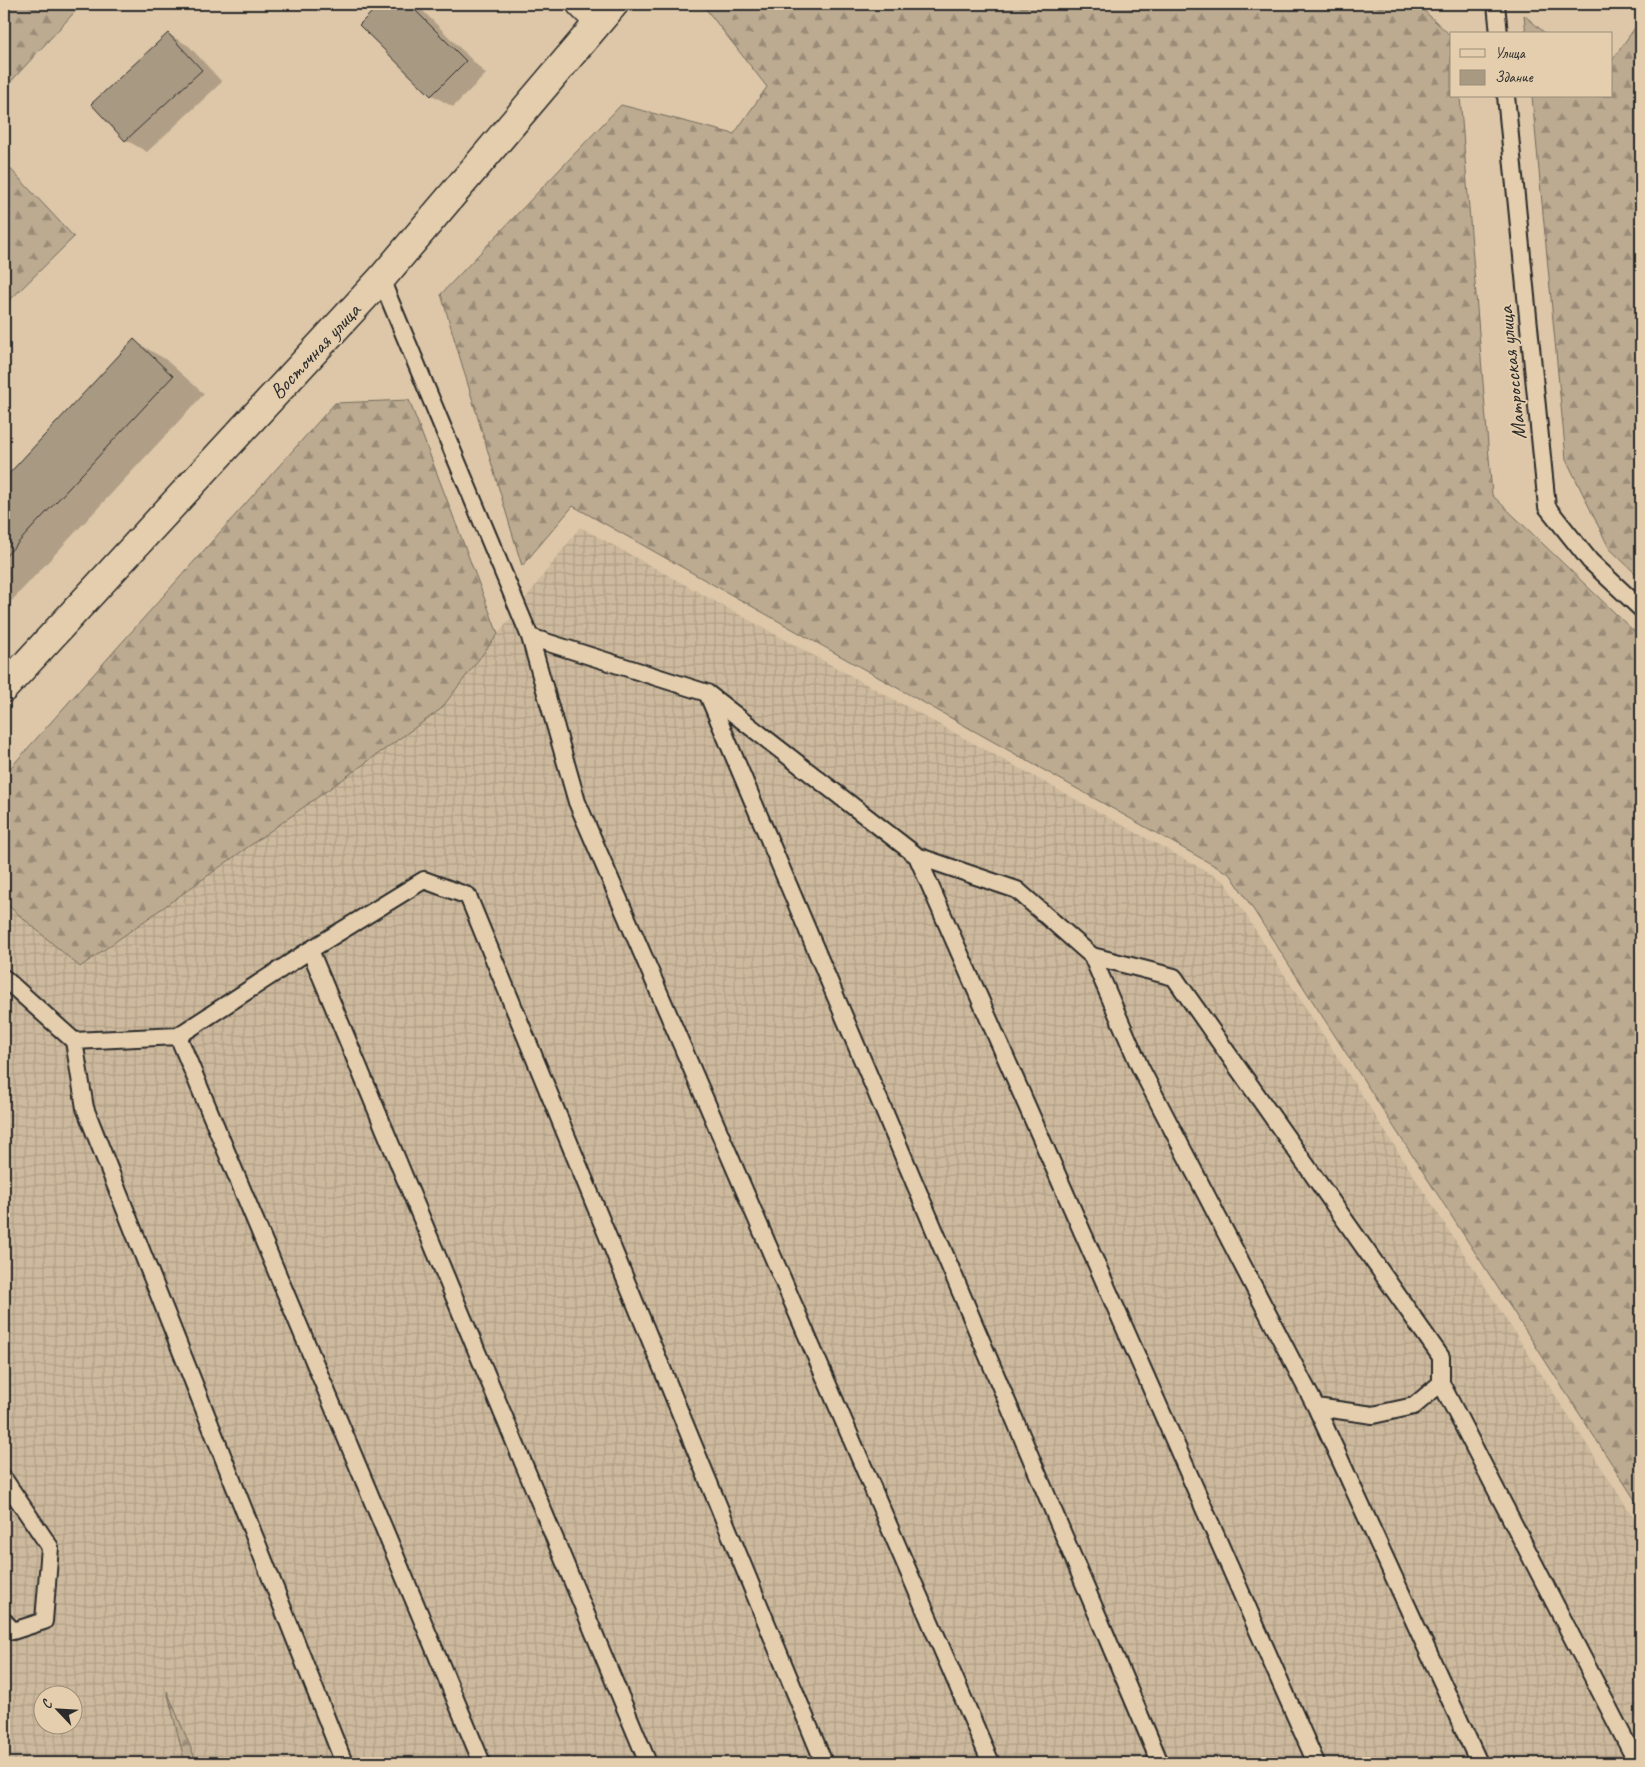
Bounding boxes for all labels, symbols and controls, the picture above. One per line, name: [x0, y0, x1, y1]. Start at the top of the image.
legend: [1450, 32, 1612, 98]
text: Улица: [1495, 44, 1526, 63]
text: Здание: [1495, 68, 1534, 87]
street label: Восточная улица: [264, 296, 367, 404]
street label: Матросская улица: [1492, 303, 1532, 441]
north arrow: [32, 1684, 82, 1734]
text: С: [38, 1696, 57, 1711]

